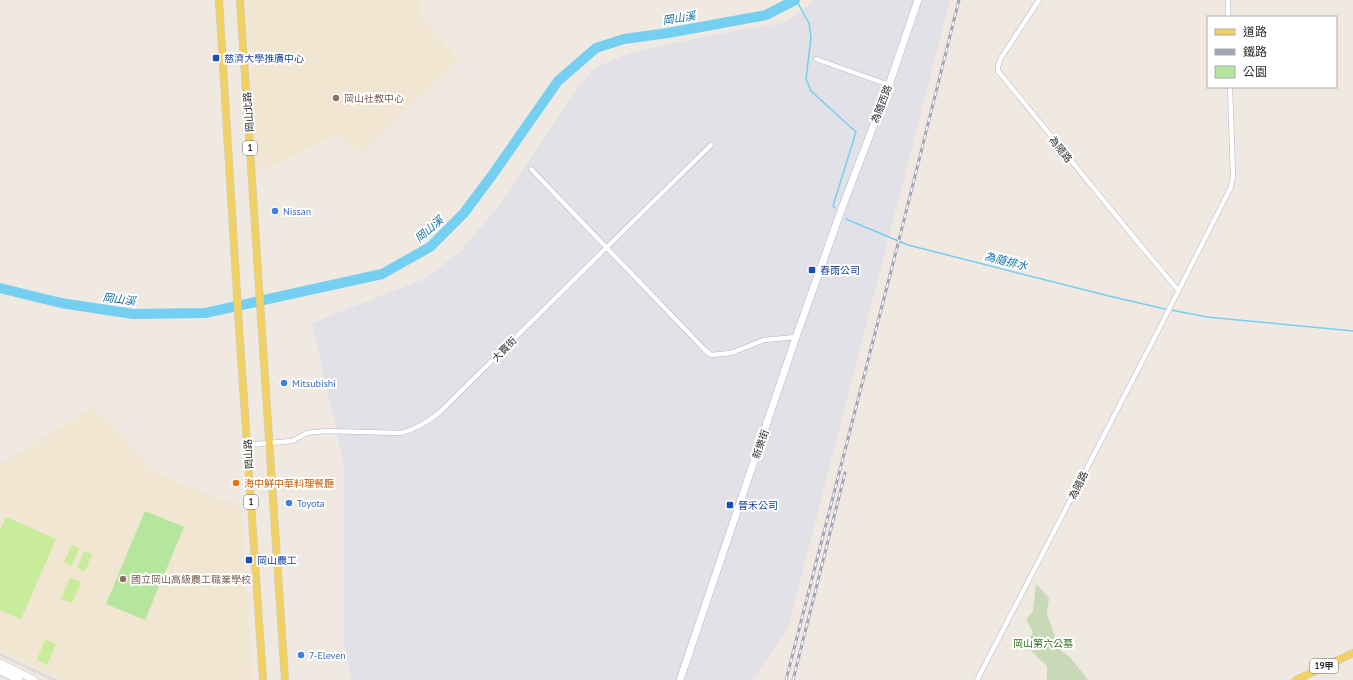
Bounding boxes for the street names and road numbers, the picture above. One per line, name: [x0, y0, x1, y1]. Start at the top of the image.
street label: 為隨西路: [868, 83, 895, 125]
street label: 岡山北路: [241, 92, 256, 132]
street label: 為隨路: [1046, 134, 1075, 165]
road number: 1: [243, 141, 257, 155]
street label: 大寶街: [489, 334, 520, 365]
street label: 新樂街: [749, 428, 772, 460]
street label: 岡山路: [241, 439, 256, 469]
street label: 為隨路: [1066, 469, 1091, 502]
road number: 1: [244, 495, 258, 509]
road number: 19甲: [1310, 659, 1338, 673]

